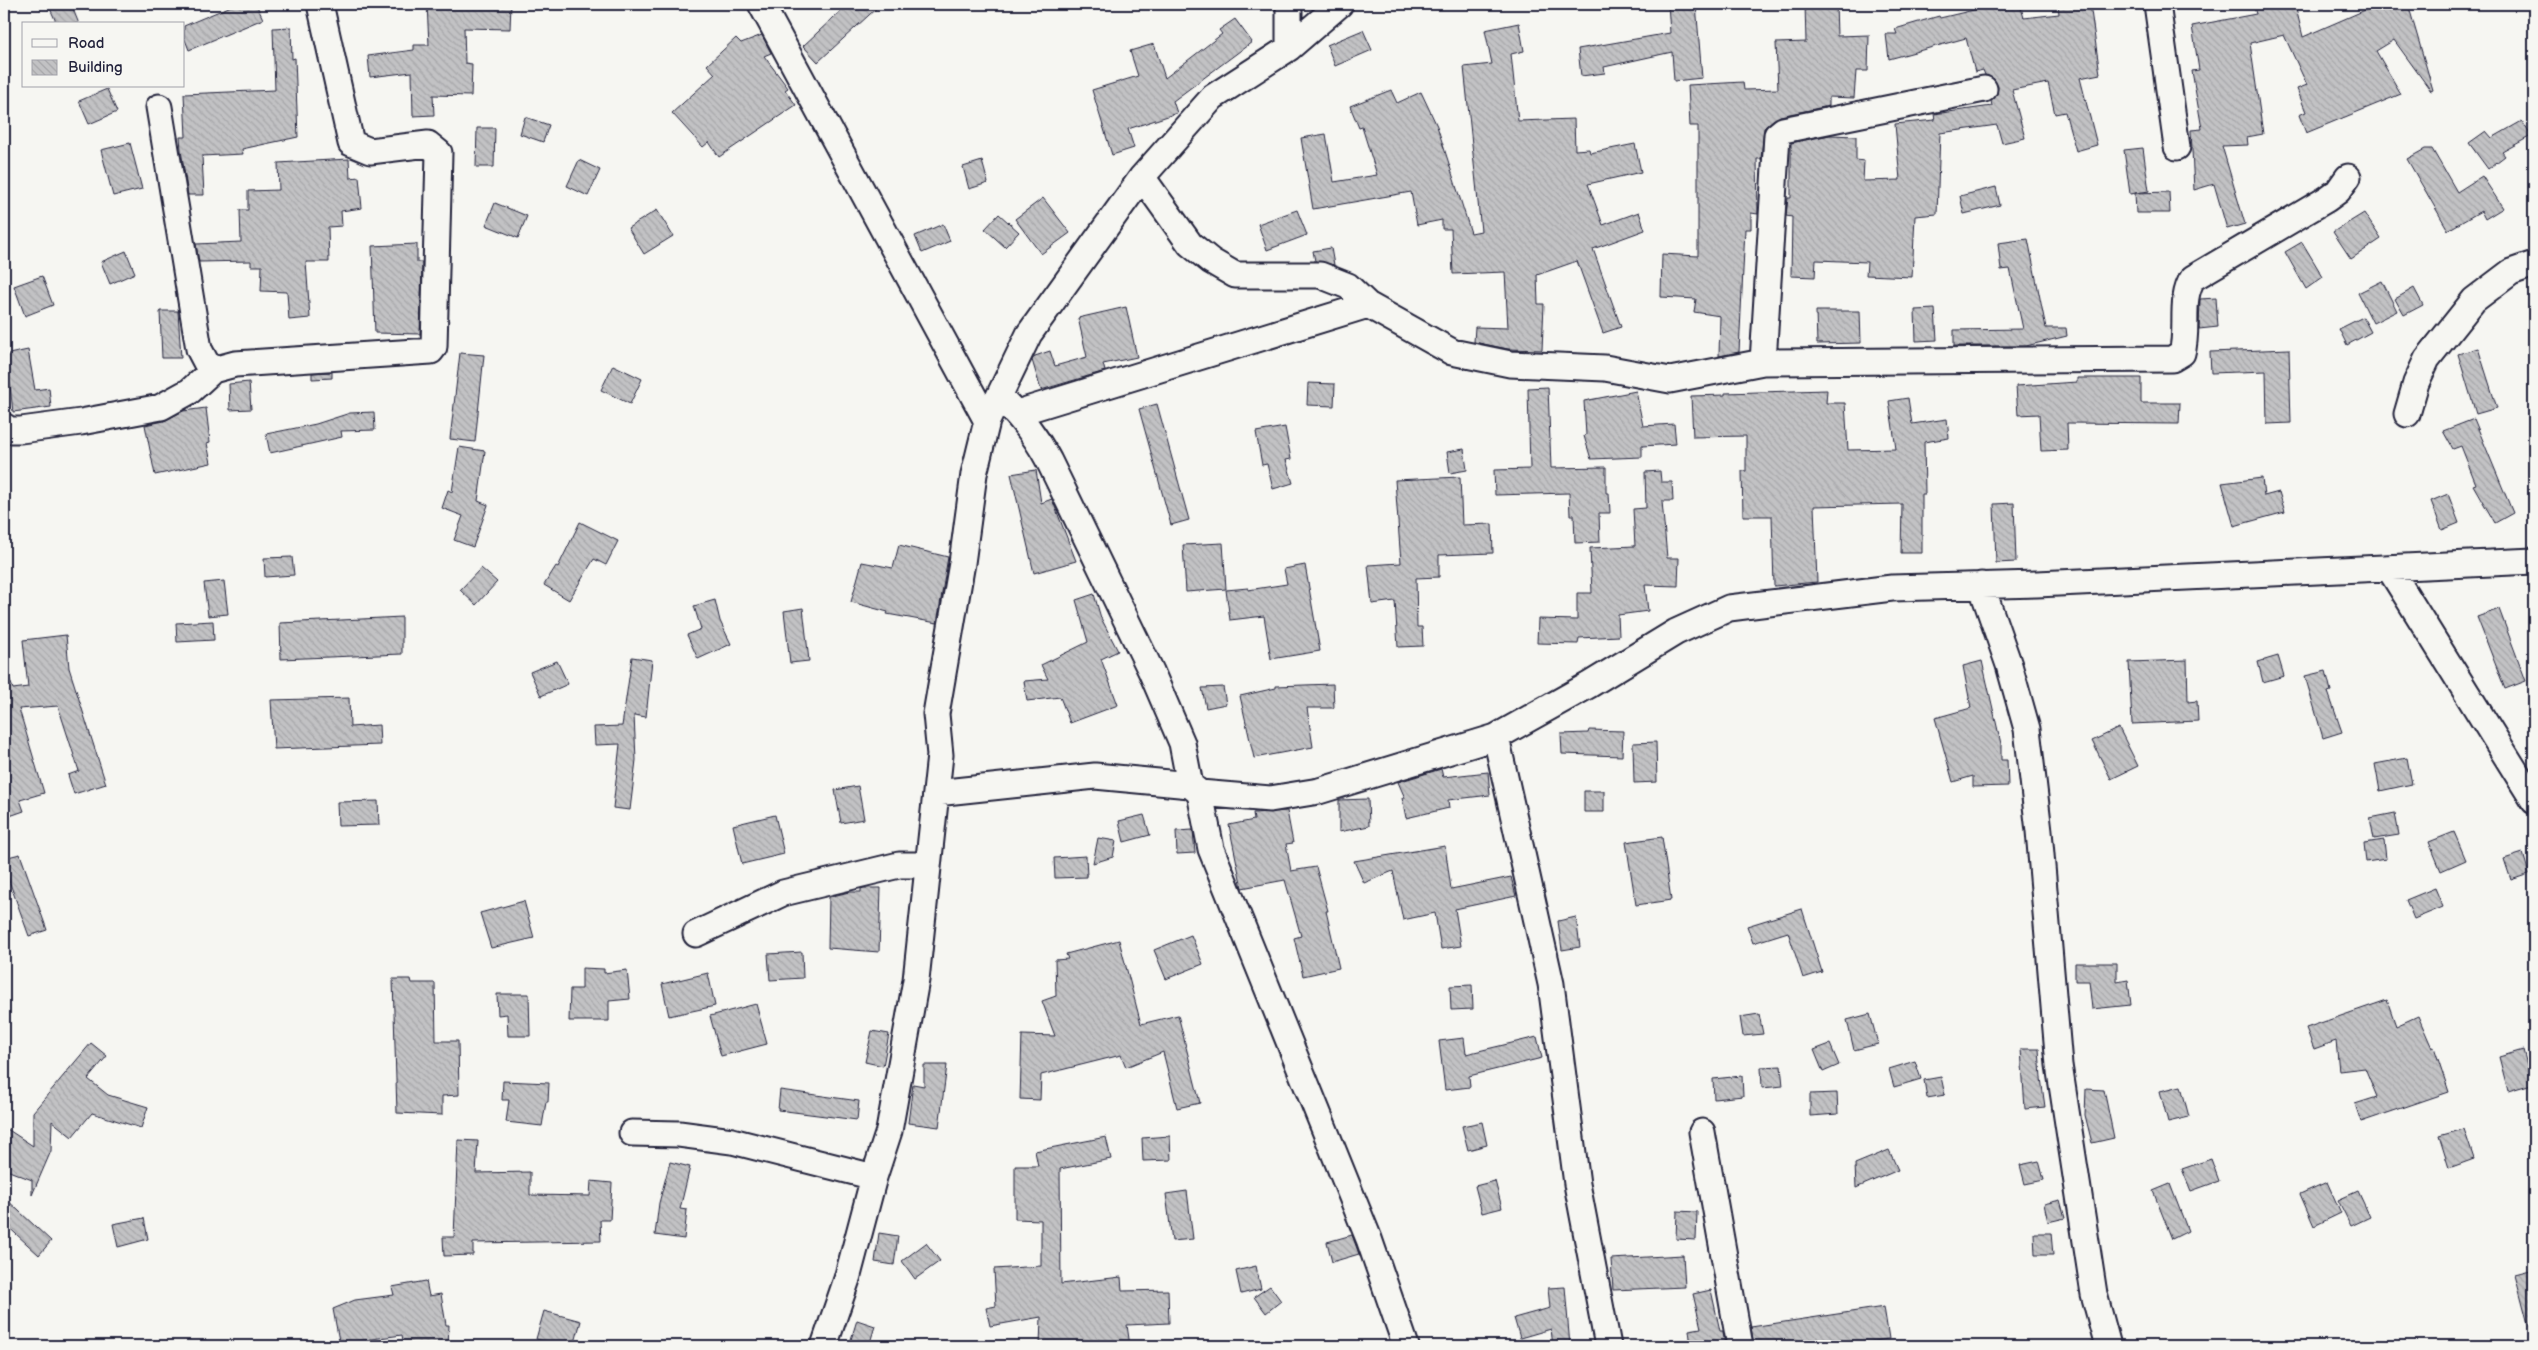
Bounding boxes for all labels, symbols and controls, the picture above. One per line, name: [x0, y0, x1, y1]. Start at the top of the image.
legend: [22, 22, 185, 88]
text: Road: [68, 34, 104, 53]
text: Building: [68, 58, 123, 77]

